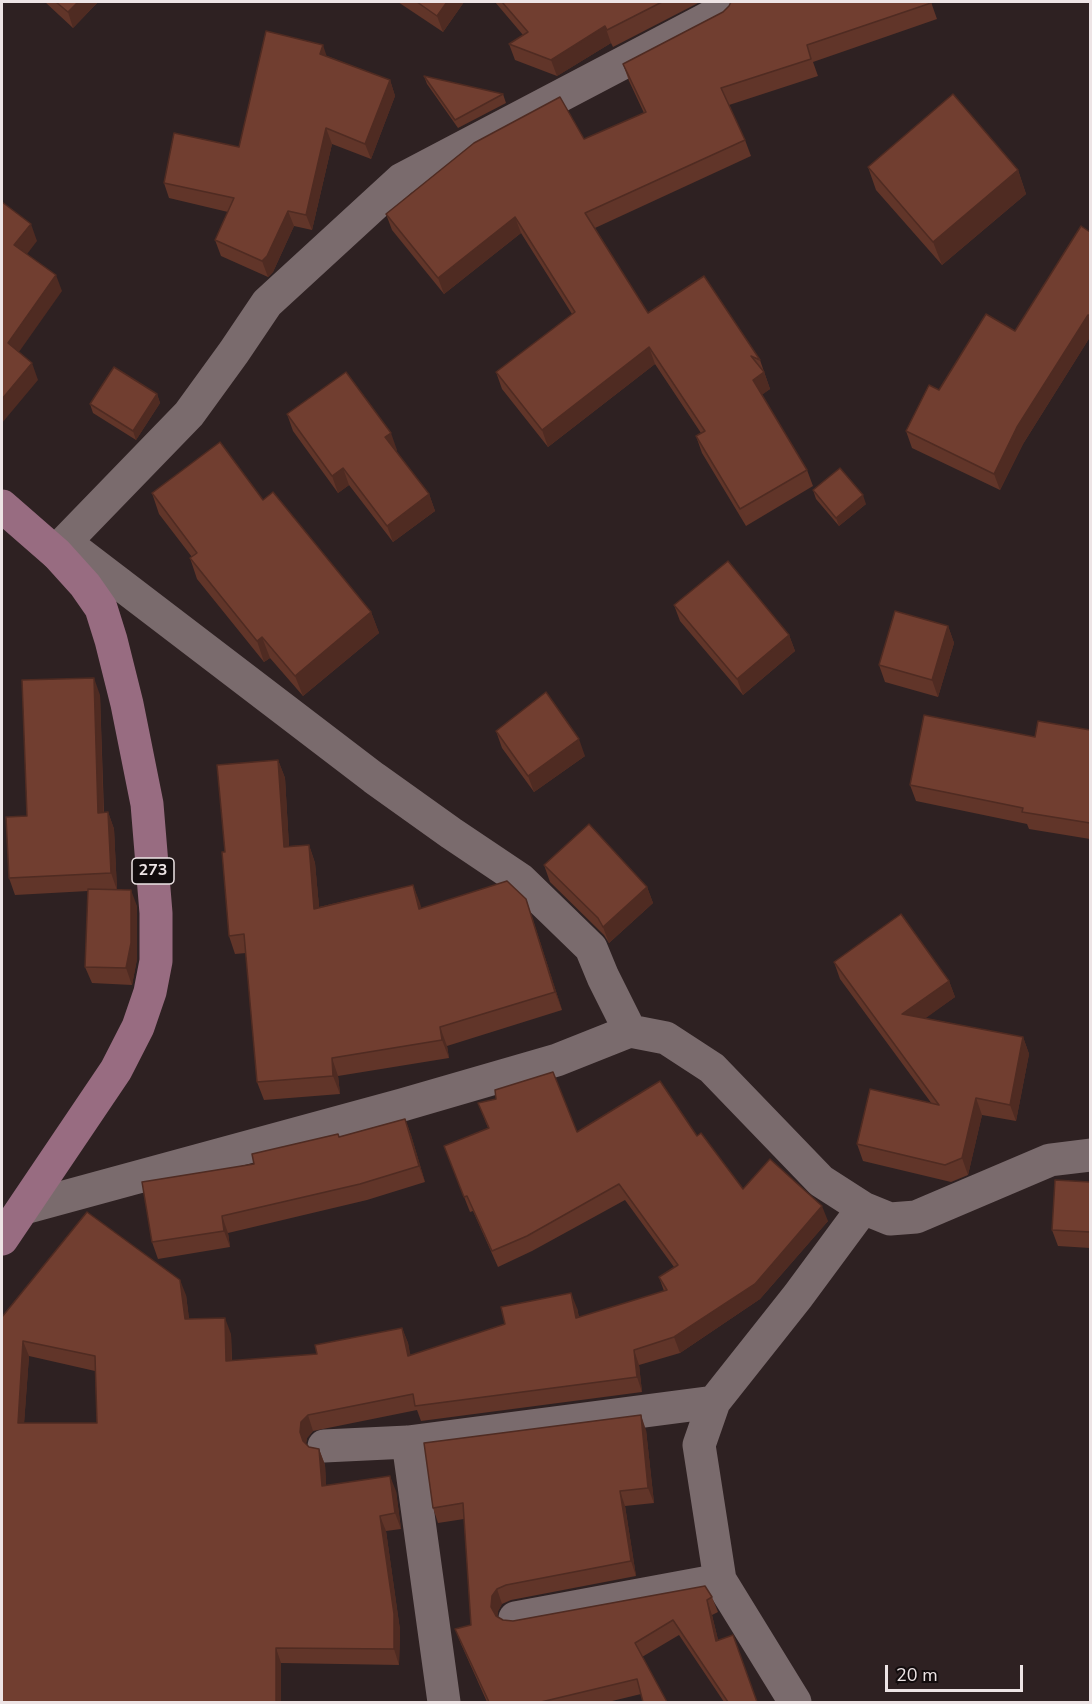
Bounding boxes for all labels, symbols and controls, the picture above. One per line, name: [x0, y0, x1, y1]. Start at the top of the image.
road number: 273: [132, 858, 174, 884]
scale bar: [888, 1653, 1026, 1691]
text: 20 m: [896, 1663, 938, 1687]

